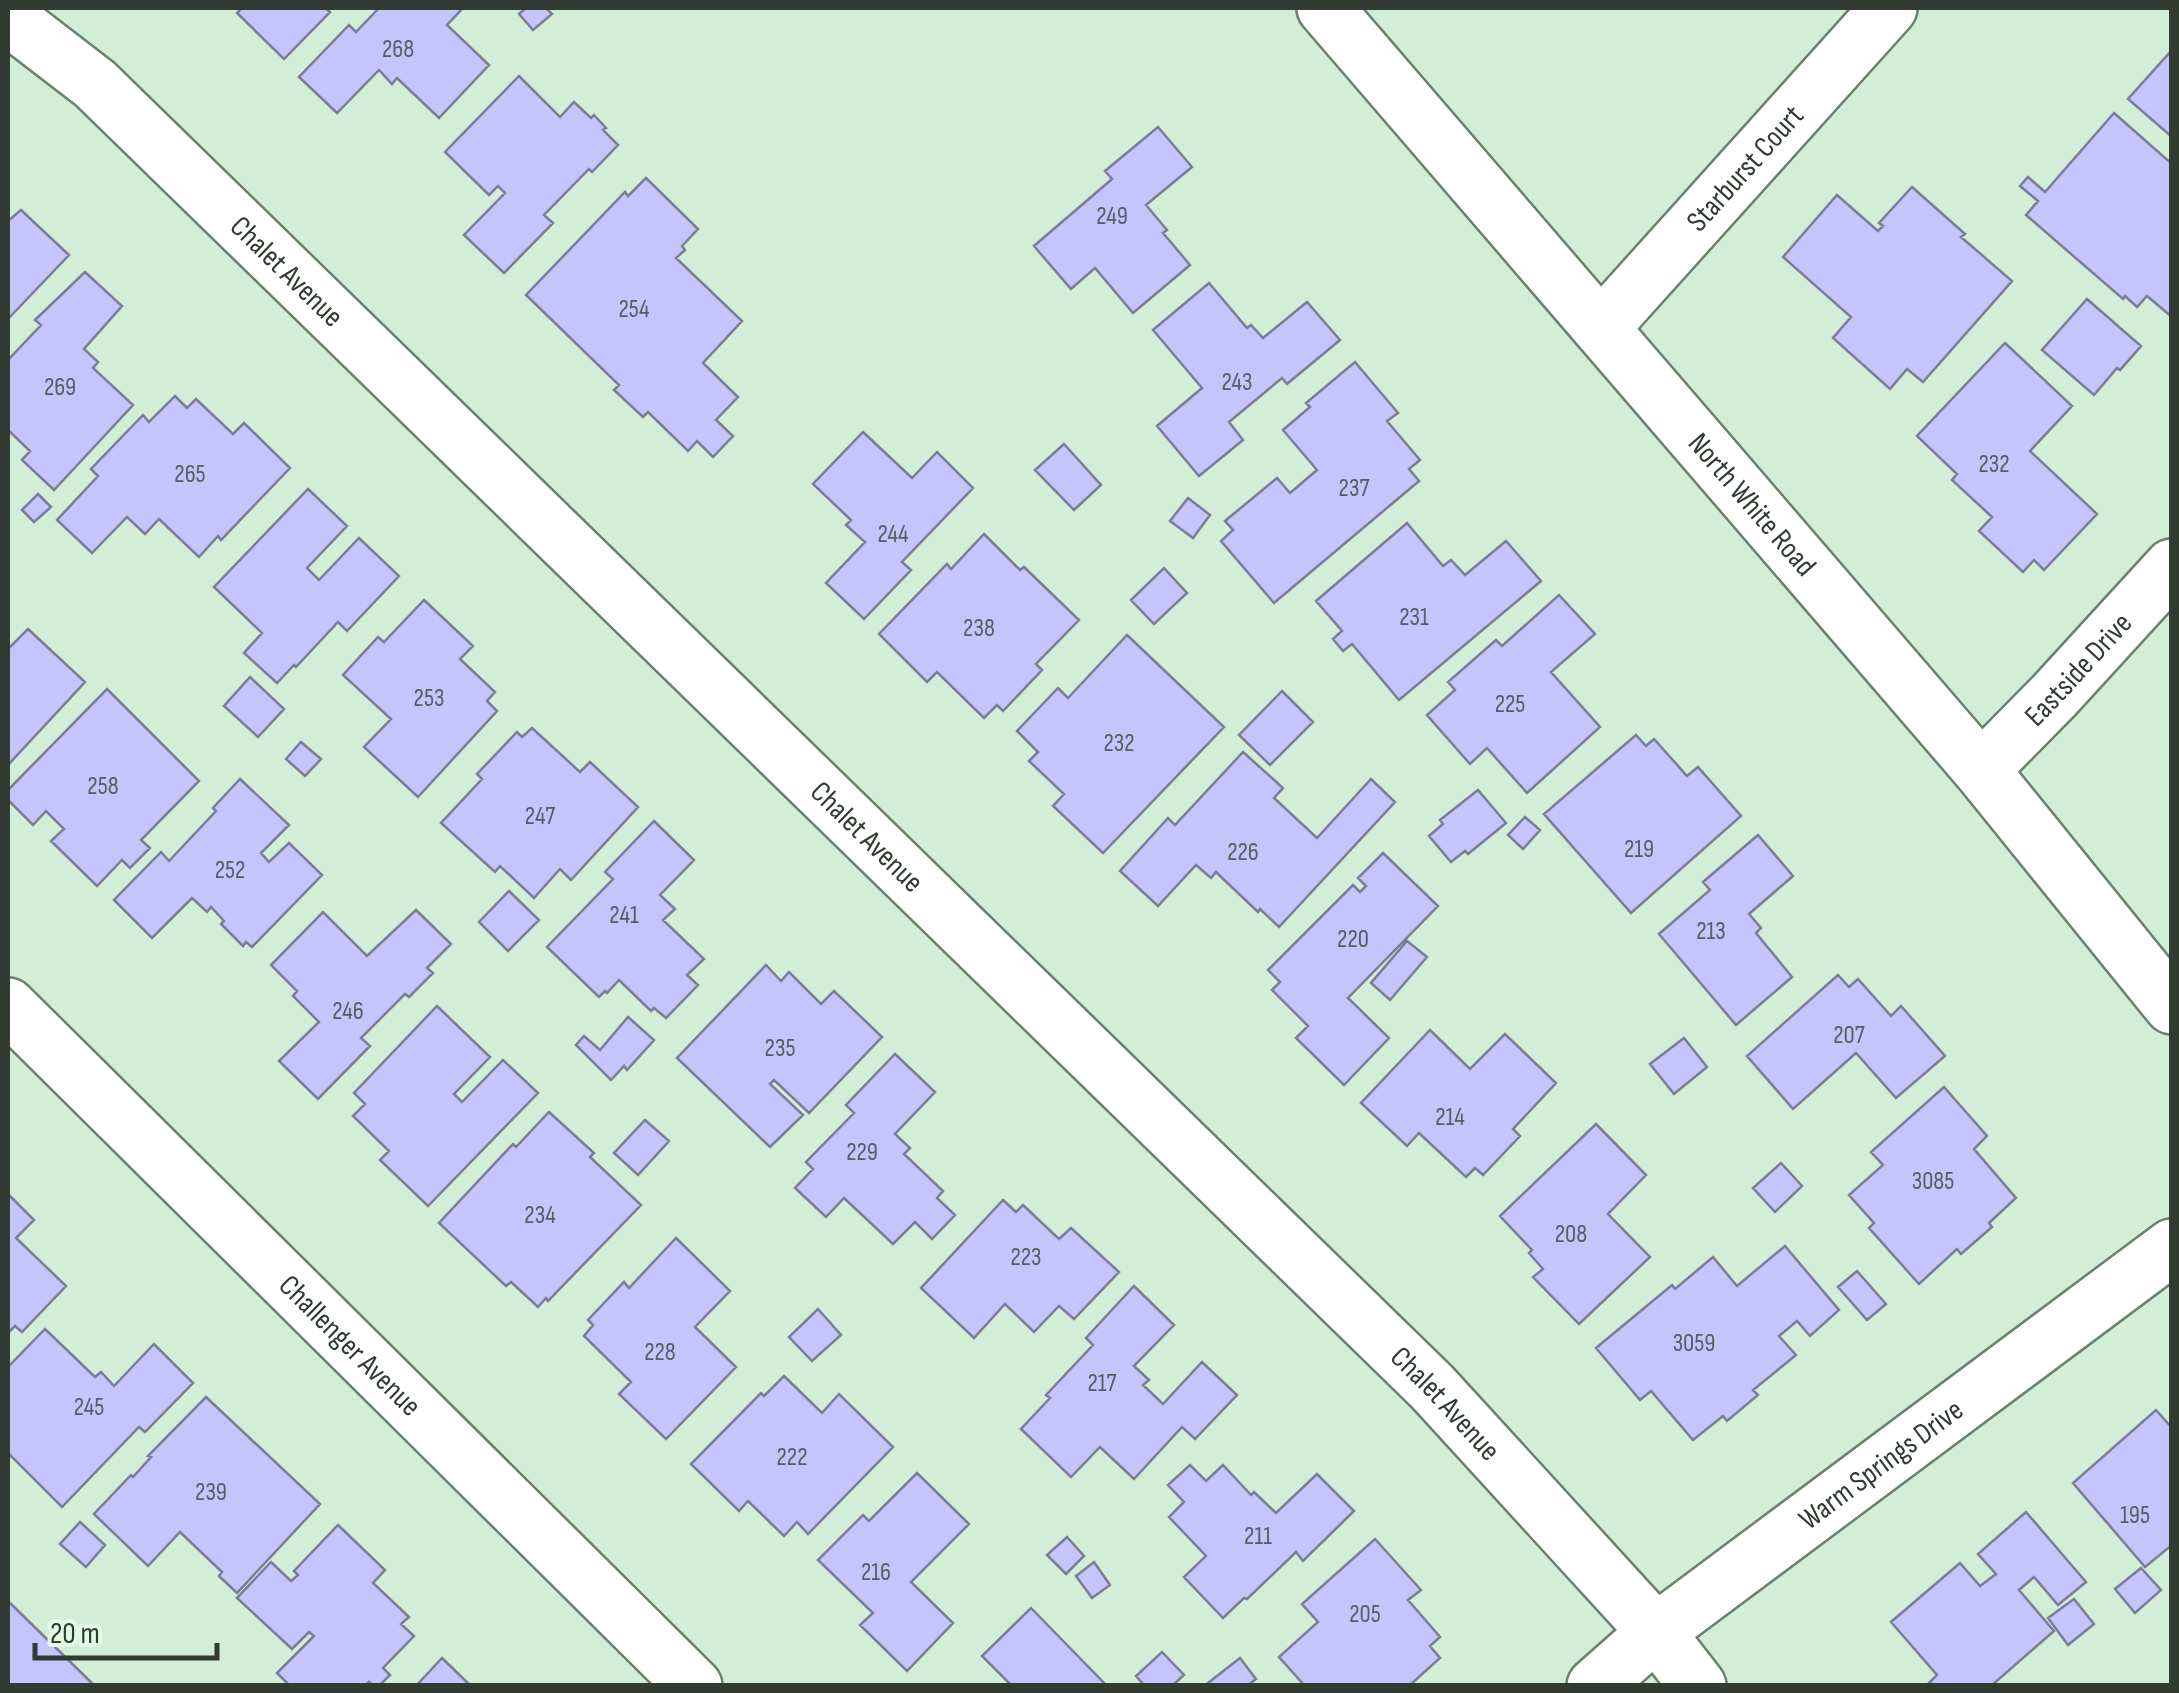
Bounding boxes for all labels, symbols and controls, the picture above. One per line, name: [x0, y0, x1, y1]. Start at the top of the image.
house number: 268: [382, 34, 414, 65]
street label: Starburst Court: [1680, 98, 1812, 239]
house number: 249: [1096, 201, 1128, 232]
street label: Chalet Avenue: [222, 209, 350, 335]
house number: 254: [619, 294, 649, 325]
house number: 243: [1221, 367, 1253, 398]
house number: 269: [44, 372, 76, 403]
street label: North White Road: [1680, 426, 1823, 584]
house number: 232: [1978, 449, 2010, 480]
house number: 265: [174, 459, 206, 490]
house number: 237: [1339, 473, 1369, 504]
house number: 244: [877, 519, 909, 550]
house number: 231: [1399, 602, 1429, 633]
street label: Eastside Drive: [2018, 606, 2140, 734]
house number: 238: [963, 613, 995, 644]
house number: 253: [414, 683, 444, 714]
house number: 225: [1495, 689, 1525, 720]
house number: 232: [1103, 728, 1135, 759]
house number: 258: [87, 771, 119, 802]
street label: Chalet Avenue: [802, 774, 931, 900]
house number: 247: [525, 801, 555, 832]
house number: 219: [1624, 834, 1654, 865]
house number: 226: [1227, 837, 1259, 868]
house number: 252: [215, 855, 245, 886]
house number: 241: [609, 900, 639, 931]
house number: 213: [1696, 916, 1726, 947]
house number: 220: [1337, 924, 1369, 955]
house number: 246: [332, 996, 364, 1027]
house number: 207: [1833, 1020, 1865, 1051]
house number: 235: [765, 1033, 795, 1064]
house number: 214: [1435, 1102, 1465, 1133]
house number: 229: [846, 1137, 878, 1168]
house number: 3085: [1912, 1166, 1954, 1197]
house number: 234: [524, 1200, 556, 1231]
house number: 208: [1555, 1219, 1587, 1250]
house number: 223: [1010, 1242, 1042, 1273]
street label: Challenger Avenue: [271, 1268, 428, 1424]
house number: 3059: [1673, 1328, 1715, 1359]
house number: 228: [644, 1337, 676, 1368]
street label: Chalet Avenue: [1382, 1339, 1507, 1469]
house number: 217: [1087, 1368, 1117, 1399]
house number: 245: [74, 1392, 104, 1423]
street label: Warm Springs Drive: [1792, 1392, 1970, 1538]
house number: 222: [777, 1442, 807, 1473]
house number: 239: [195, 1477, 227, 1508]
house number: 195: [2120, 1500, 2150, 1531]
house number: 211: [1244, 1521, 1272, 1552]
house number: 216: [861, 1557, 891, 1588]
scale bar: [35, 1598, 218, 1660]
house number: 205: [1349, 1599, 1381, 1630]
text: 20 m: [50, 1616, 100, 1652]

